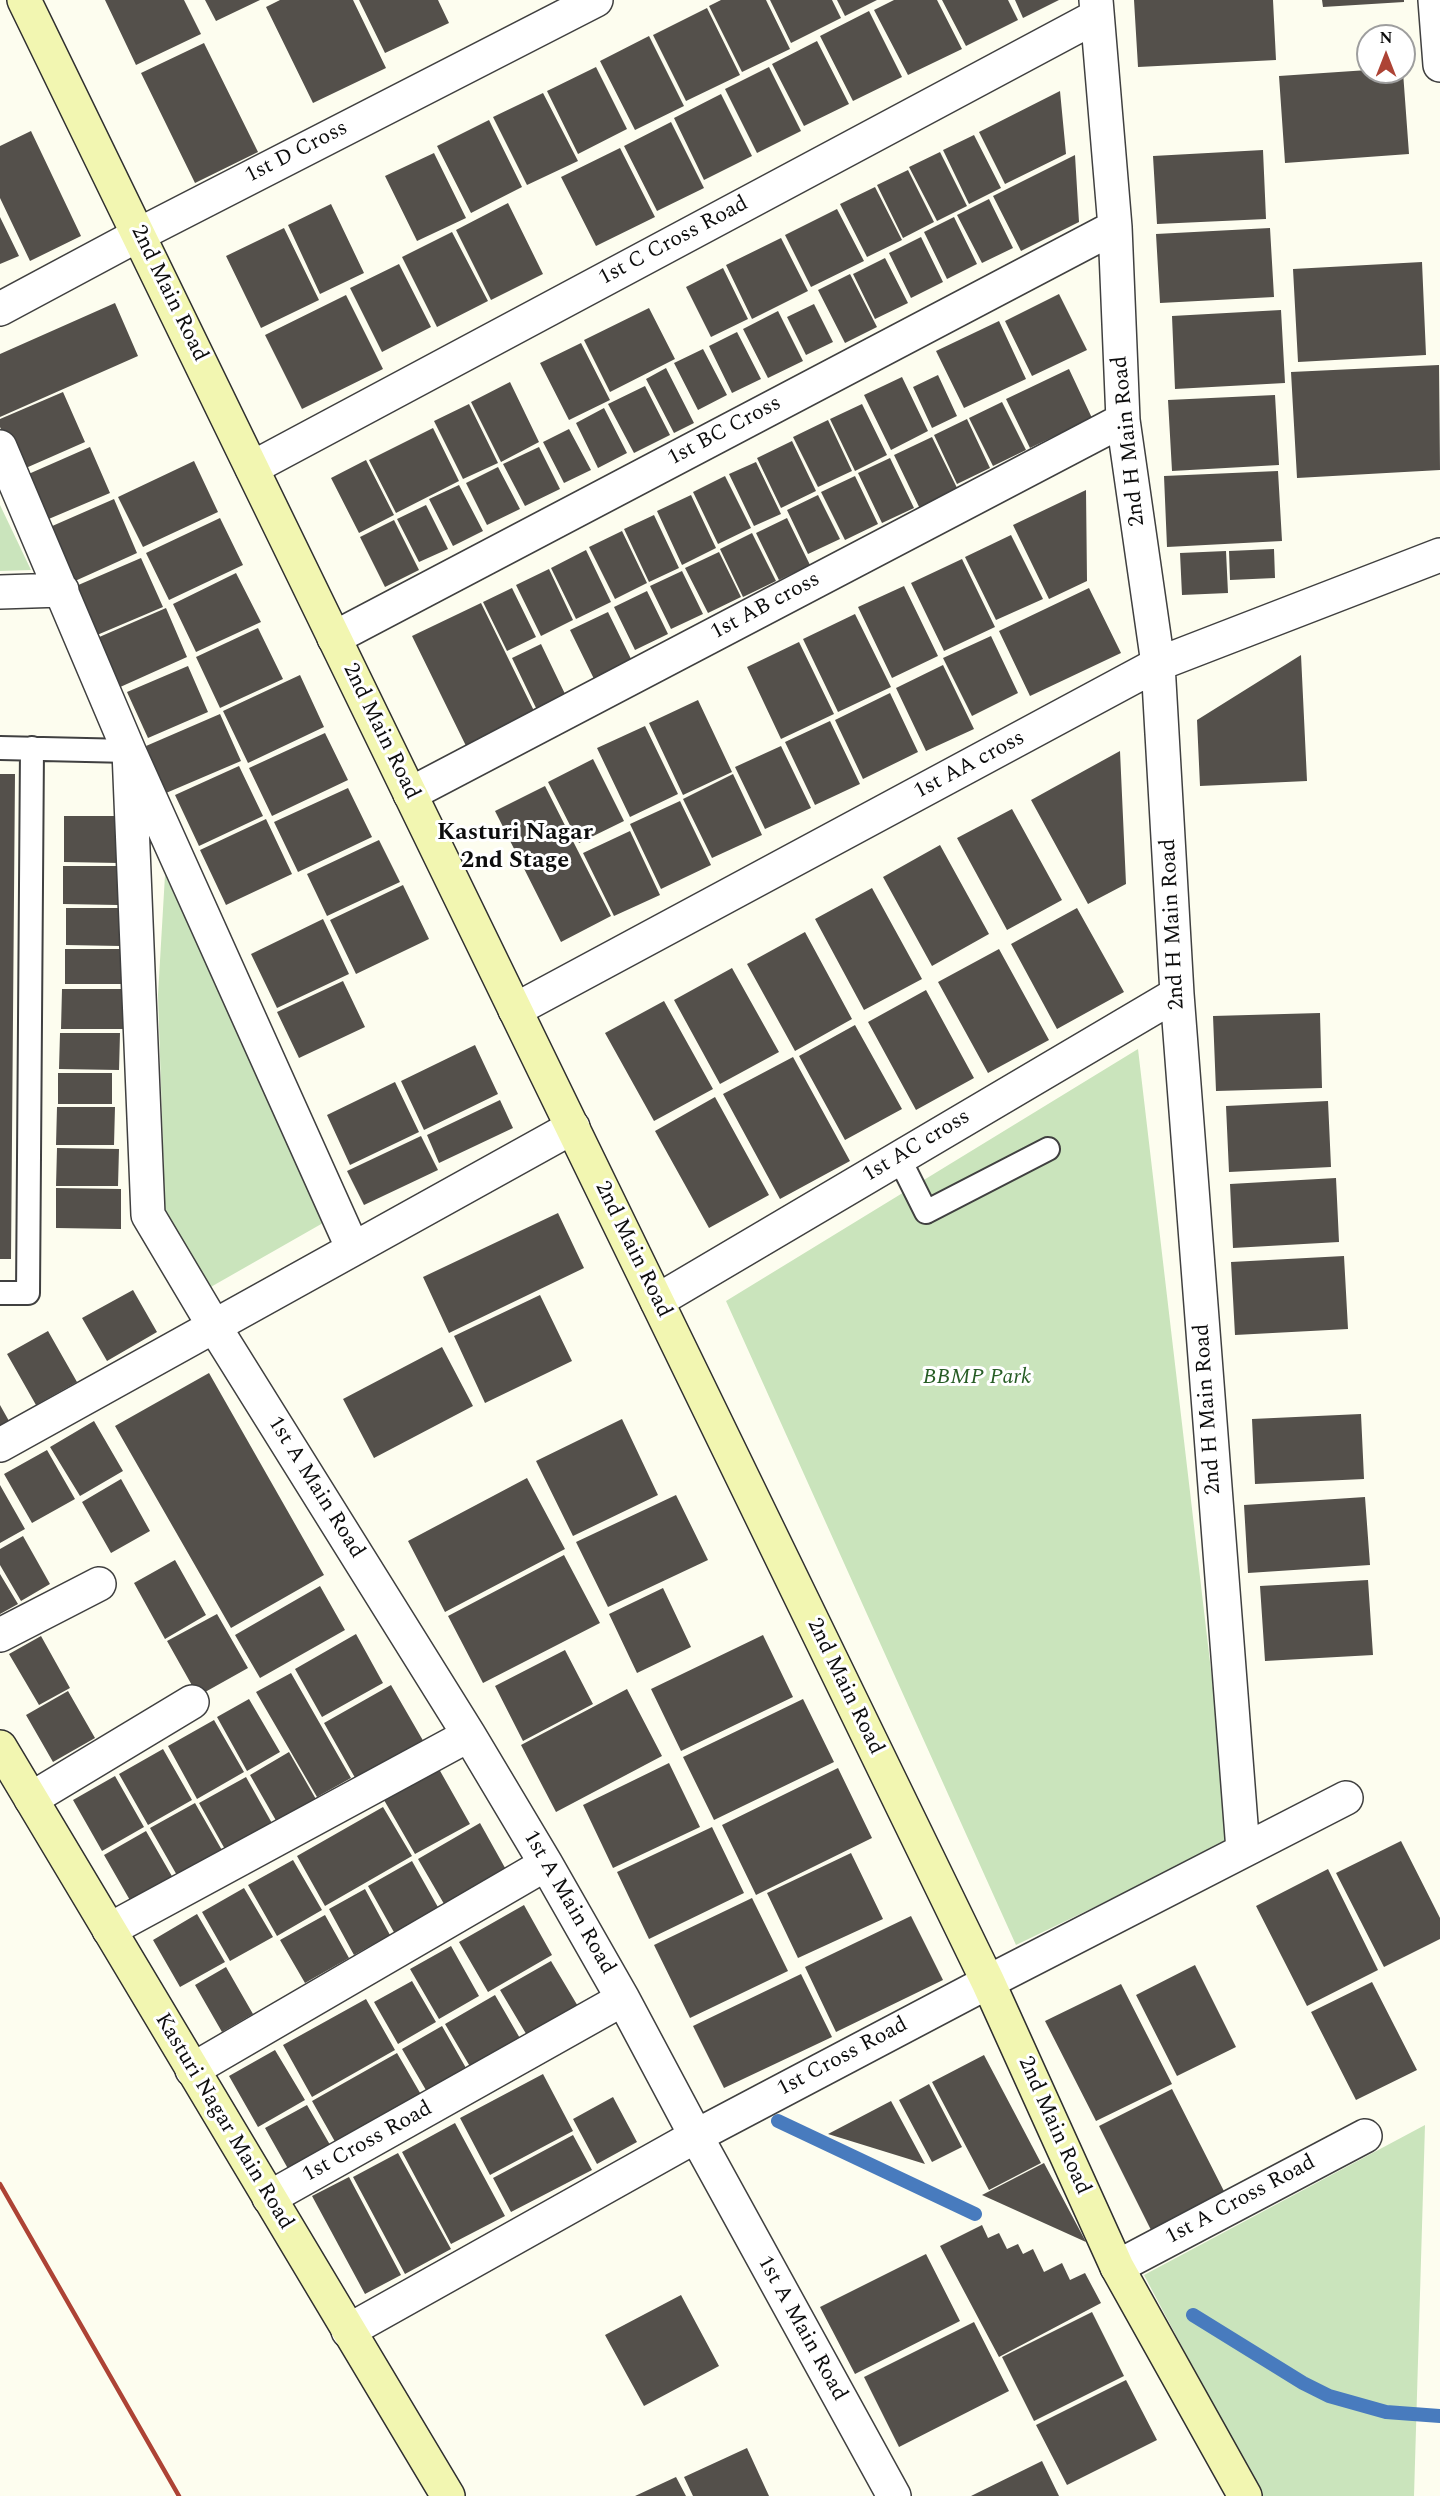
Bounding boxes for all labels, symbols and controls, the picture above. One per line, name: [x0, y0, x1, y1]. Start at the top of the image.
north arrow: [1356, 24, 1416, 84]
text: N: [1379, 26, 1393, 50]
street label: 1st D Cross: [241, 116, 353, 190]
street label: 1st C Cross Road: [595, 191, 753, 293]
street label: 2nd Main Road: [124, 222, 212, 366]
street label: 2nd H Main Road: [1108, 354, 1152, 528]
street label: 1st BC Cross: [664, 391, 786, 473]
street label: 1st AB cross: [707, 567, 825, 647]
street label: 2nd Main Road: [336, 660, 424, 804]
street label: 1st AA cross: [910, 726, 1030, 806]
district label: Kasturi Nagar 2nd Stage: [437, 820, 593, 876]
street label: 2nd H Main Road: [1156, 838, 1192, 1010]
street label: 1st AC cross: [858, 1105, 976, 1189]
street label: 2nd Main Road: [588, 1178, 676, 1322]
street label: 2nd H Main Road: [1190, 1323, 1228, 1495]
park label: BBMP Park: [923, 1366, 1031, 1392]
street label: 1st A Main Road: [261, 1412, 369, 1564]
street label: 2nd Main Road: [800, 1615, 888, 1759]
street label: 1st A Main Road: [516, 1826, 620, 1980]
street label: Kasturi Nagar Main Road: [148, 2009, 298, 2235]
street label: 1st Cross Road: [773, 2013, 913, 2103]
street label: 2nd Main Road: [1011, 2053, 1095, 2199]
street label: 1st Cross Road: [299, 2097, 437, 2189]
street label: 1st A Cross Road: [1162, 2150, 1320, 2252]
street label: 1st A Main Road: [750, 2252, 852, 2406]

